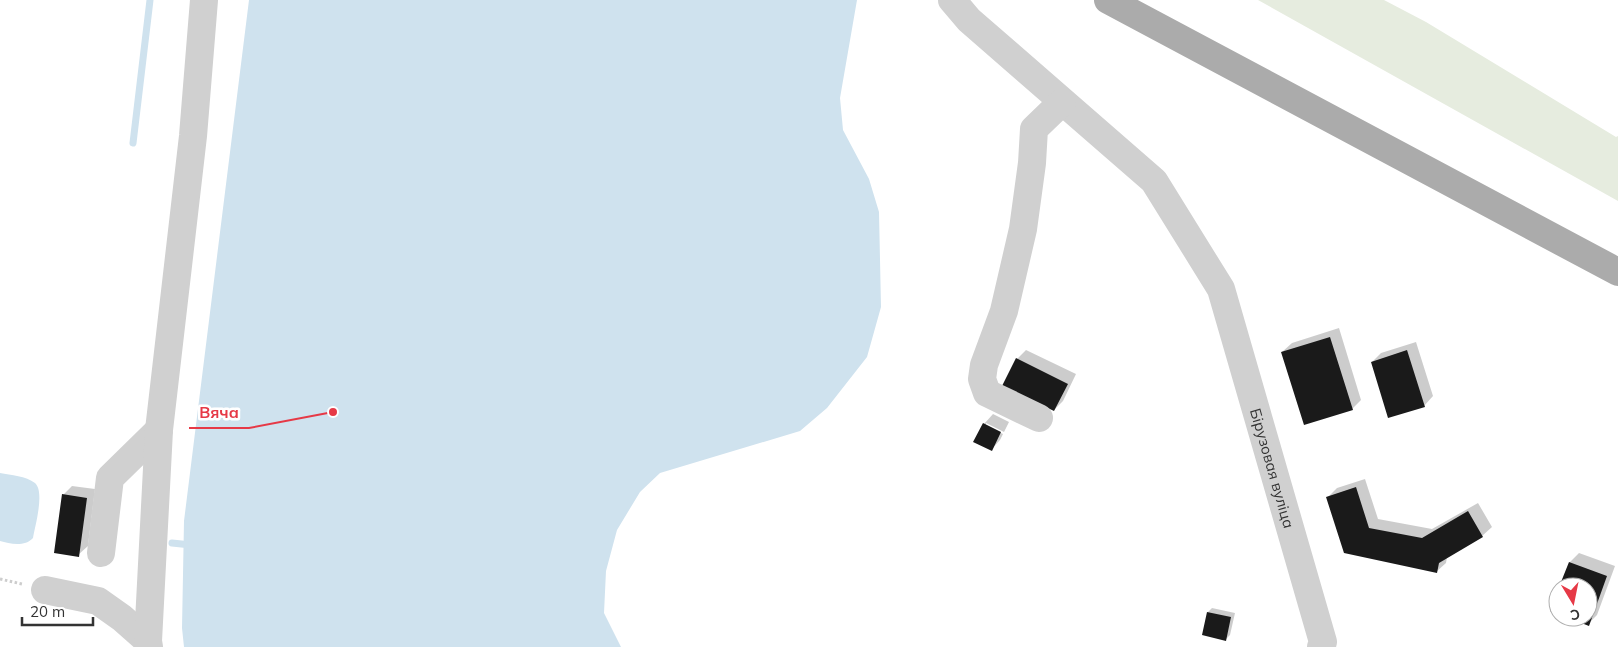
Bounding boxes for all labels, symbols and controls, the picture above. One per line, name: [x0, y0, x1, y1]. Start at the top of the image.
callout: Вяча: [189, 397, 249, 428]
text: Вяча: [199, 402, 239, 422]
street label: Бірузовая вуліца: [1246, 406, 1299, 530]
north arrow: [1548, 577, 1598, 627]
scale bar: [22, 594, 94, 626]
text: 20 m: [30, 602, 65, 621]
text: С: [1569, 605, 1582, 624]

